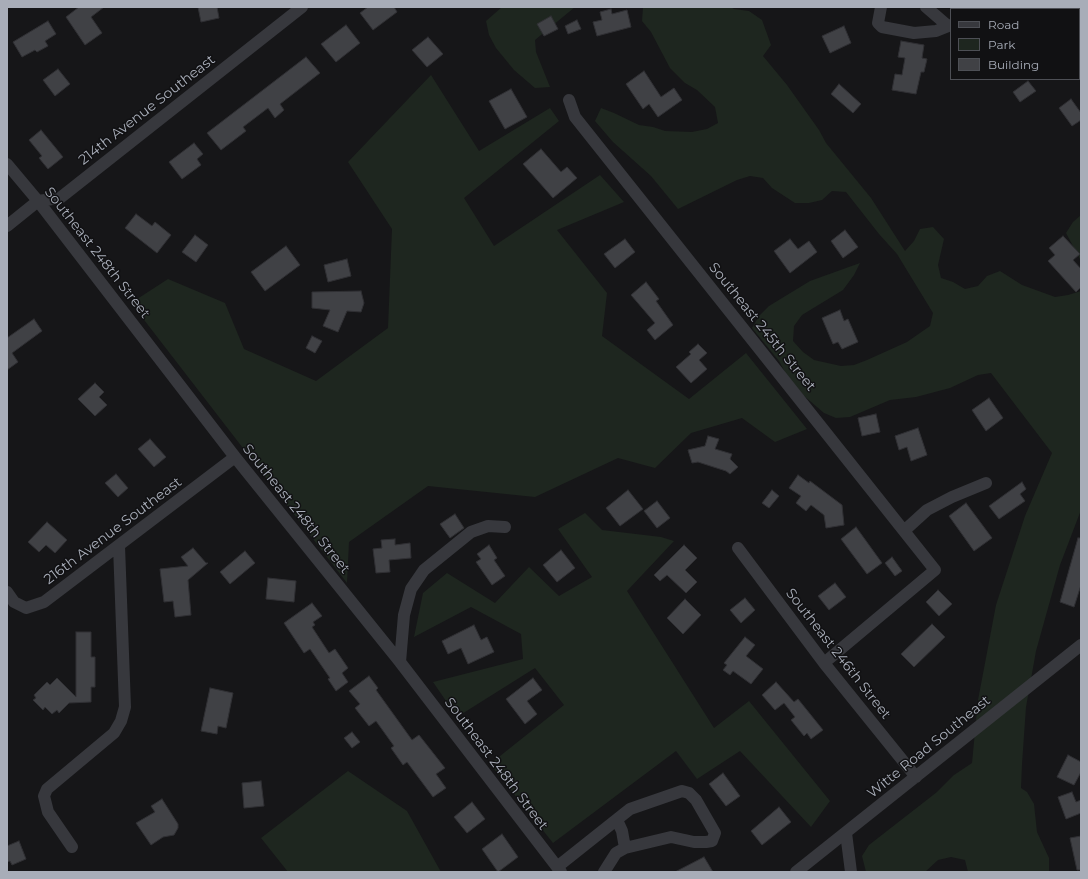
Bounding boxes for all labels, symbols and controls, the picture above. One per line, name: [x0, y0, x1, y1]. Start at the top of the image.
legend: [950, 8, 1080, 80]
text: Road: [988, 17, 1019, 32]
text: Park: [988, 37, 1015, 52]
street label: 214th Avenue Southeast: [75, 51, 219, 169]
text: Building: [988, 57, 1039, 72]
street label: Southeast 248th Street: [41, 184, 153, 322]
street label: Southeast 245th Street: [705, 259, 819, 395]
street label: Southeast 248th Street: [239, 441, 353, 577]
street label: 216th Avenue Southeast: [41, 474, 185, 588]
street label: Southeast 246th Street: [782, 585, 894, 723]
street label: Witte Road Southeast: [864, 692, 994, 802]
street label: Southeast 248th Street: [441, 694, 551, 834]

